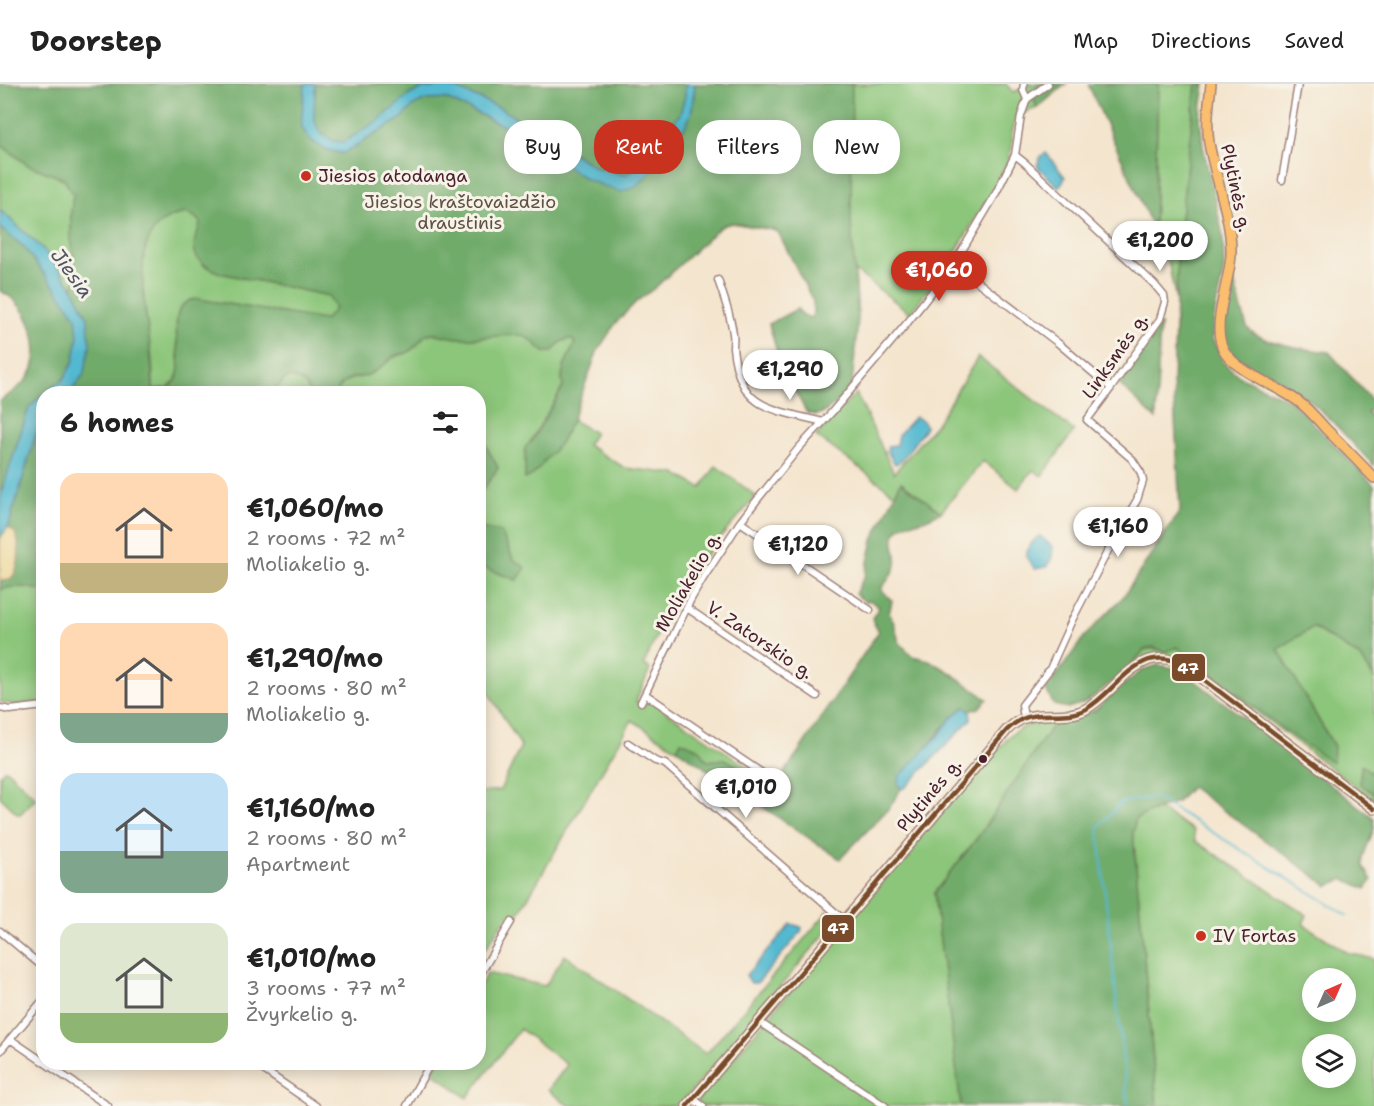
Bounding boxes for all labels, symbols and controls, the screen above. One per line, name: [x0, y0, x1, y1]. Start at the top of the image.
text: Doorstep: [30, 22, 162, 60]
text: Map: [1073, 27, 1118, 55]
text: Directions: [1151, 27, 1251, 55]
text: Saved: [1284, 27, 1344, 55]
chip: Buy: [504, 120, 582, 174]
chip: Rent: [594, 120, 684, 174]
chip: Filters: [696, 120, 801, 174]
chip: New: [813, 120, 900, 174]
street label: Plytinės g.: [1215, 142, 1257, 234]
place label: Jiesios atodanga: [318, 164, 467, 188]
marker: Jiesios atodanga: [299, 169, 313, 183]
park label: Jiesios kraštovaizdžio draustinis: [364, 190, 556, 235]
pin: €1,200: [1111, 221, 1209, 272]
text: €1,200: [1126, 227, 1194, 253]
water label: Jiesia: [45, 243, 99, 303]
pin: €1,060: [890, 251, 988, 302]
text: €1,060: [905, 257, 973, 283]
street label: Linksmės g.: [1077, 308, 1153, 404]
pin: €1,290: [741, 350, 839, 401]
text: €1,290: [756, 356, 824, 382]
text: 6 homes: [60, 405, 174, 440]
icon: filters: [429, 406, 462, 439]
text: €1,060/mo: [246, 490, 384, 525]
icon: home: [108, 497, 180, 569]
pin: €1,160: [1069, 507, 1167, 558]
text: €1,160: [1087, 513, 1149, 539]
text: 2 rooms · 72 m²: [246, 525, 405, 551]
pin: €1,120: [749, 525, 847, 576]
street label: Moliakelio g.: [650, 528, 726, 636]
text: €1,120: [767, 531, 829, 557]
text: Moliakelio g.: [246, 551, 370, 577]
street label: V. Zatorskio g.: [702, 595, 818, 685]
text: €1,290/mo: [246, 640, 383, 675]
icon: home: [108, 647, 180, 719]
line badge: 47: [1171, 653, 1206, 682]
text: 47: [1177, 658, 1199, 679]
text: 2 rooms · 80 m²: [246, 675, 407, 701]
text: Moliakelio g.: [246, 701, 370, 727]
street label: Plytinės g.: [891, 753, 967, 837]
unlabelled marker: [977, 753, 989, 765]
pin: €1,010: [697, 768, 795, 819]
text: €1,010: [715, 774, 777, 800]
text: €1,160/mo: [246, 790, 375, 825]
icon: home: [108, 797, 180, 869]
text: 2 rooms · 80 m²: [246, 825, 407, 851]
text: Apartment: [246, 851, 350, 877]
line badge: 47: [821, 914, 855, 943]
text: 47: [827, 918, 849, 939]
place label: IV Fortas: [1213, 924, 1296, 948]
marker: IV Fortas: [1194, 929, 1208, 943]
text: €1,010/mo: [246, 940, 376, 975]
icon: home: [108, 947, 180, 1019]
north arrow: [1302, 968, 1356, 1022]
map controls: [1302, 968, 1356, 1088]
text: 3 rooms · 77 m²: [246, 975, 406, 1001]
text: Žvyrkelio g.: [246, 1001, 358, 1027]
button: layers: [1302, 1034, 1356, 1088]

